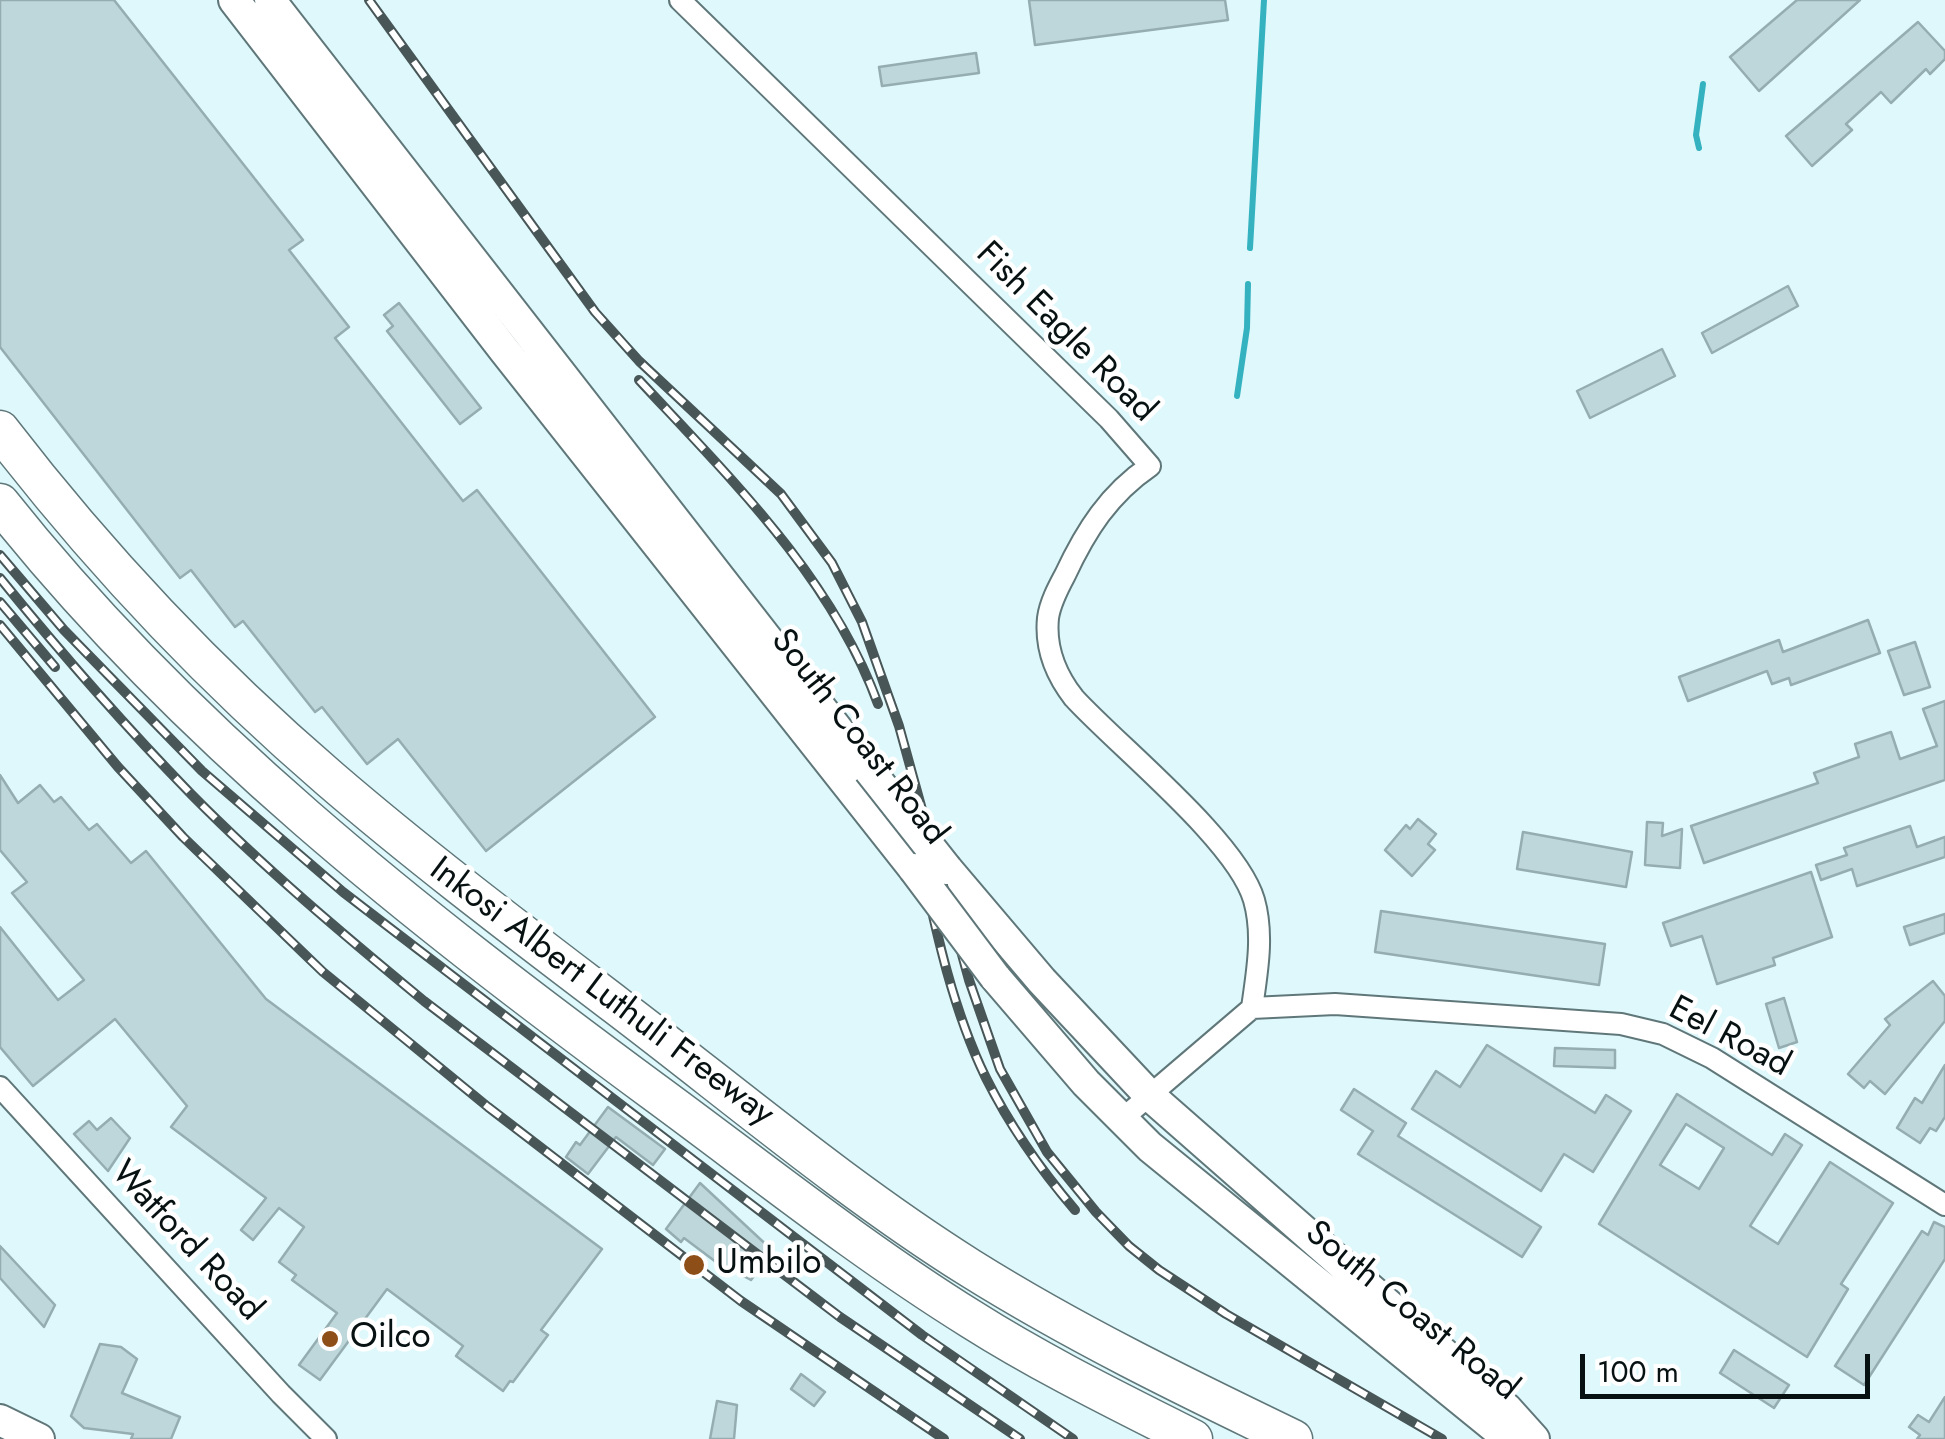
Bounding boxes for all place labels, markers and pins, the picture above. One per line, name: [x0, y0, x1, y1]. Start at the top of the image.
place label: Umbilo: [716, 1244, 821, 1286]
marker: Umbilo: [681, 1252, 707, 1278]
place label: Oilco: [350, 1318, 431, 1360]
marker: Oilco: [319, 1328, 341, 1350]

